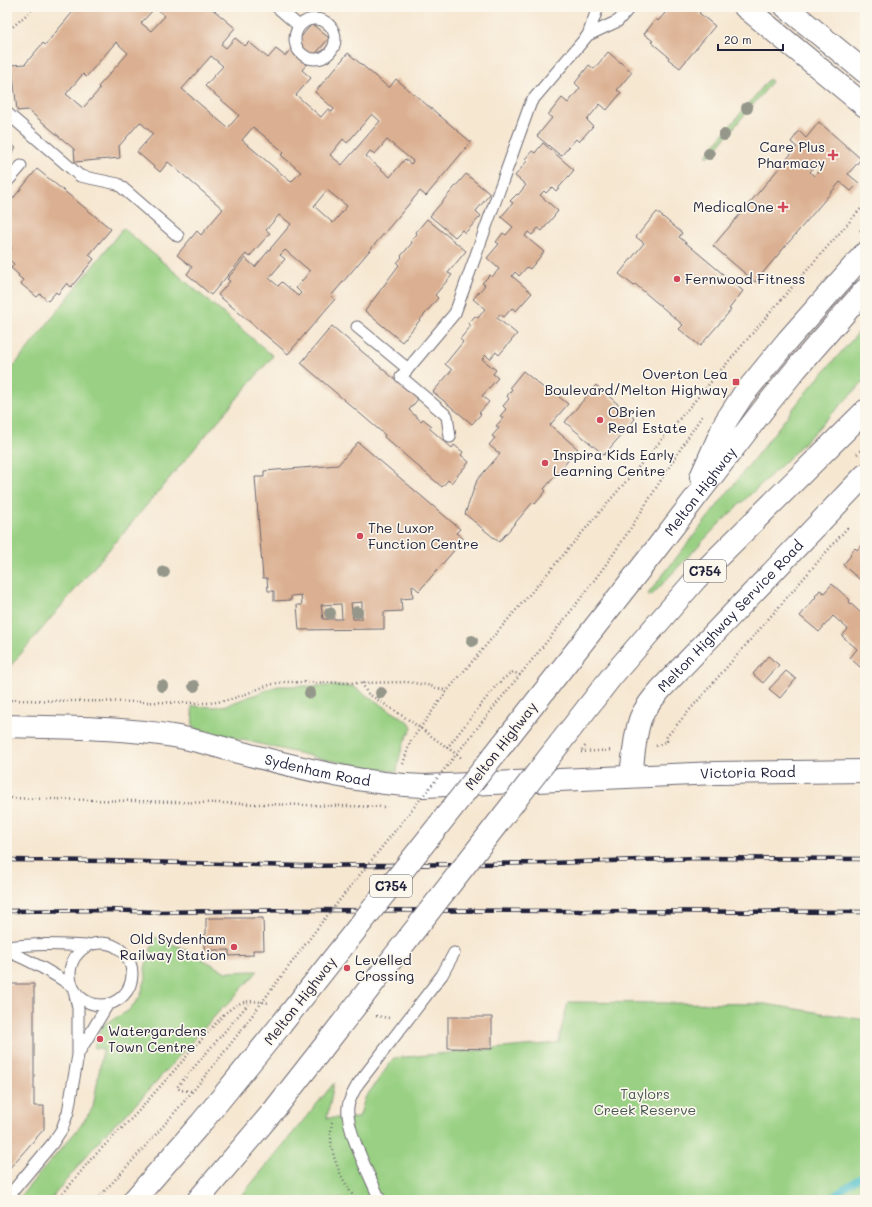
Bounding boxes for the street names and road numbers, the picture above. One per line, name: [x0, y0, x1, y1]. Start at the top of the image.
street label: Melton Highway: [660, 443, 740, 539]
street label: Melton Highway Service Road: [653, 536, 807, 696]
road number: C754: [684, 560, 726, 582]
street label: Melton Highway: [460, 698, 541, 794]
street label: Sydenham Road: [263, 749, 372, 790]
street label: Victoria Road: [700, 762, 796, 783]
road number: C754: [370, 875, 412, 897]
street label: Melton Highway: [259, 953, 340, 1049]

